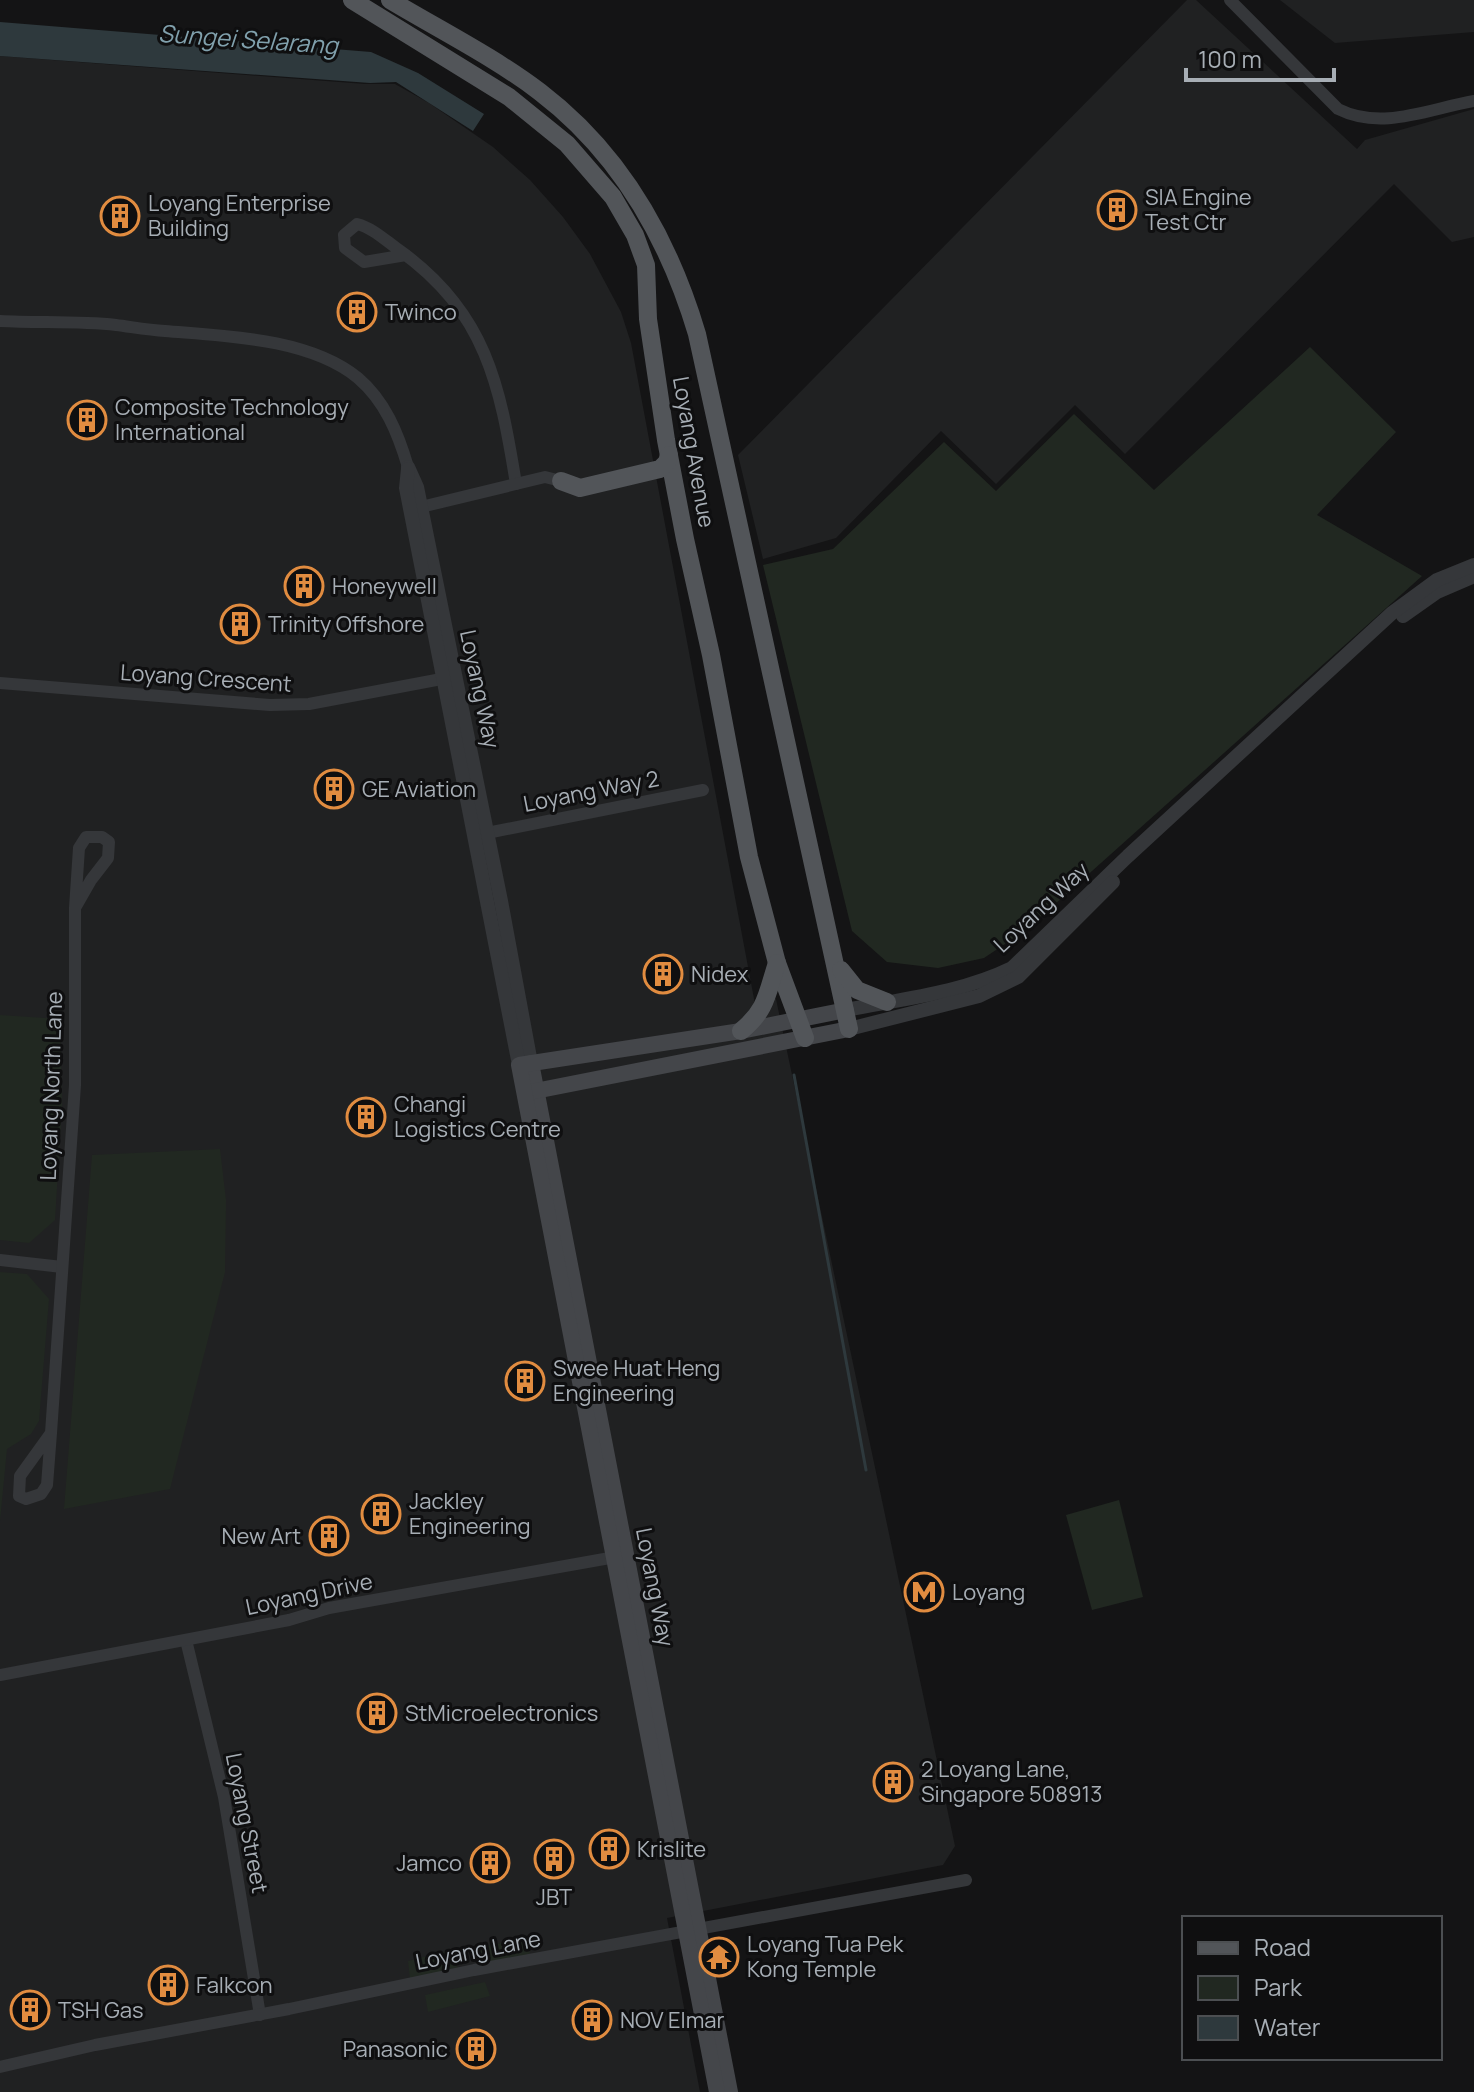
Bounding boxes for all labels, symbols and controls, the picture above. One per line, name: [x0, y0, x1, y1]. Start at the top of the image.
water label: Sungei Selarang: [157, 16, 341, 61]
scale bar: [1186, 32, 1334, 82]
text: 100 m: [1198, 42, 1262, 75]
place label: SIA Engine Test Ctr: [1145, 182, 1252, 237]
place label: Loyang Enterprise Building: [148, 188, 331, 243]
building icon: SIA Engine Test Ctr: [1096, 189, 1138, 231]
building icon: Loyang Enterprise Building: [99, 195, 141, 237]
building icon: Twinco: [336, 291, 378, 333]
place label: Twinco: [385, 297, 457, 327]
street label: Loyang Avenue: [666, 374, 722, 530]
place label: Composite Technology International: [115, 392, 349, 447]
building icon: Composite Technology International: [66, 399, 108, 441]
building icon: Honeywell: [283, 565, 325, 607]
place label: Honeywell: [332, 571, 437, 601]
building icon: Trinity Offshore: [219, 603, 261, 645]
place label: Trinity Offshore: [268, 609, 425, 639]
street label: Loyang Way: [453, 627, 507, 751]
street label: Loyang Crescent: [119, 657, 293, 699]
street label: Loyang Way 2: [521, 763, 661, 819]
building icon: GE Aviation: [313, 768, 355, 810]
place label: GE Aviation: [362, 774, 476, 804]
street label: Loyang Way: [987, 855, 1096, 959]
building icon: Nidex: [642, 953, 684, 995]
place label: Nidex: [691, 959, 749, 989]
street label: Loyang North Lane: [33, 991, 69, 1181]
place label: Changi Logistics Centre: [394, 1089, 561, 1144]
building icon: Changi Logistics Centre: [345, 1096, 387, 1138]
place label: Swee Huat Heng Engineering: [553, 1353, 720, 1408]
building icon: Swee Huat Heng Engineering: [504, 1360, 546, 1402]
place label: Jackley Engineering: [409, 1486, 531, 1541]
building icon: Jackley Engineering: [360, 1493, 402, 1535]
building icon: New Art: [308, 1515, 350, 1557]
place label: New Art: [222, 1521, 301, 1551]
street label: Loyang Way: [629, 1525, 681, 1649]
street label: Loyang Drive: [243, 1566, 375, 1622]
metro station icon: Loyang: [903, 1571, 945, 1613]
place label: Loyang: [952, 1577, 1025, 1607]
building icon: StMicroelectronics: [356, 1692, 398, 1734]
place label: StMicroelectronics: [405, 1698, 598, 1728]
street label: Loyang Street: [219, 1750, 275, 1896]
place label: 2 Loyang Lane, Singapore 508913: [921, 1754, 1102, 1809]
building icon: 2 Loyang Lane, Singapore 508913: [872, 1761, 914, 1803]
building icon: Krislite: [588, 1828, 630, 1870]
place label: Krislite: [637, 1834, 706, 1864]
building icon: JBT: [533, 1838, 575, 1880]
building icon: Jamco: [469, 1842, 511, 1884]
place label: Jamco: [396, 1848, 462, 1878]
place label: JBT: [536, 1882, 572, 1912]
legend: [1182, 1916, 1442, 2060]
street label: Loyang Lane: [413, 1923, 543, 1977]
place label: Loyang Tua Pek Kong Temple: [747, 1929, 904, 1984]
text: Road: [1254, 1930, 1311, 1963]
temple icon: Loyang Tua Pek Kong Temple: [698, 1936, 740, 1978]
building icon: Falkcon: [147, 1964, 189, 2006]
place label: Falkcon: [196, 1970, 273, 2000]
text: Park: [1254, 1970, 1303, 2003]
building icon: TSH Gas: [9, 1989, 51, 2031]
place label: TSH Gas: [58, 1995, 143, 2025]
building icon: NOV Elmar: [571, 1999, 613, 2041]
place label: NOV Elmar: [620, 2005, 725, 2035]
text: Water: [1254, 2010, 1321, 2043]
building icon: Panasonic: [455, 2028, 497, 2070]
place label: Panasonic: [343, 2034, 448, 2064]

